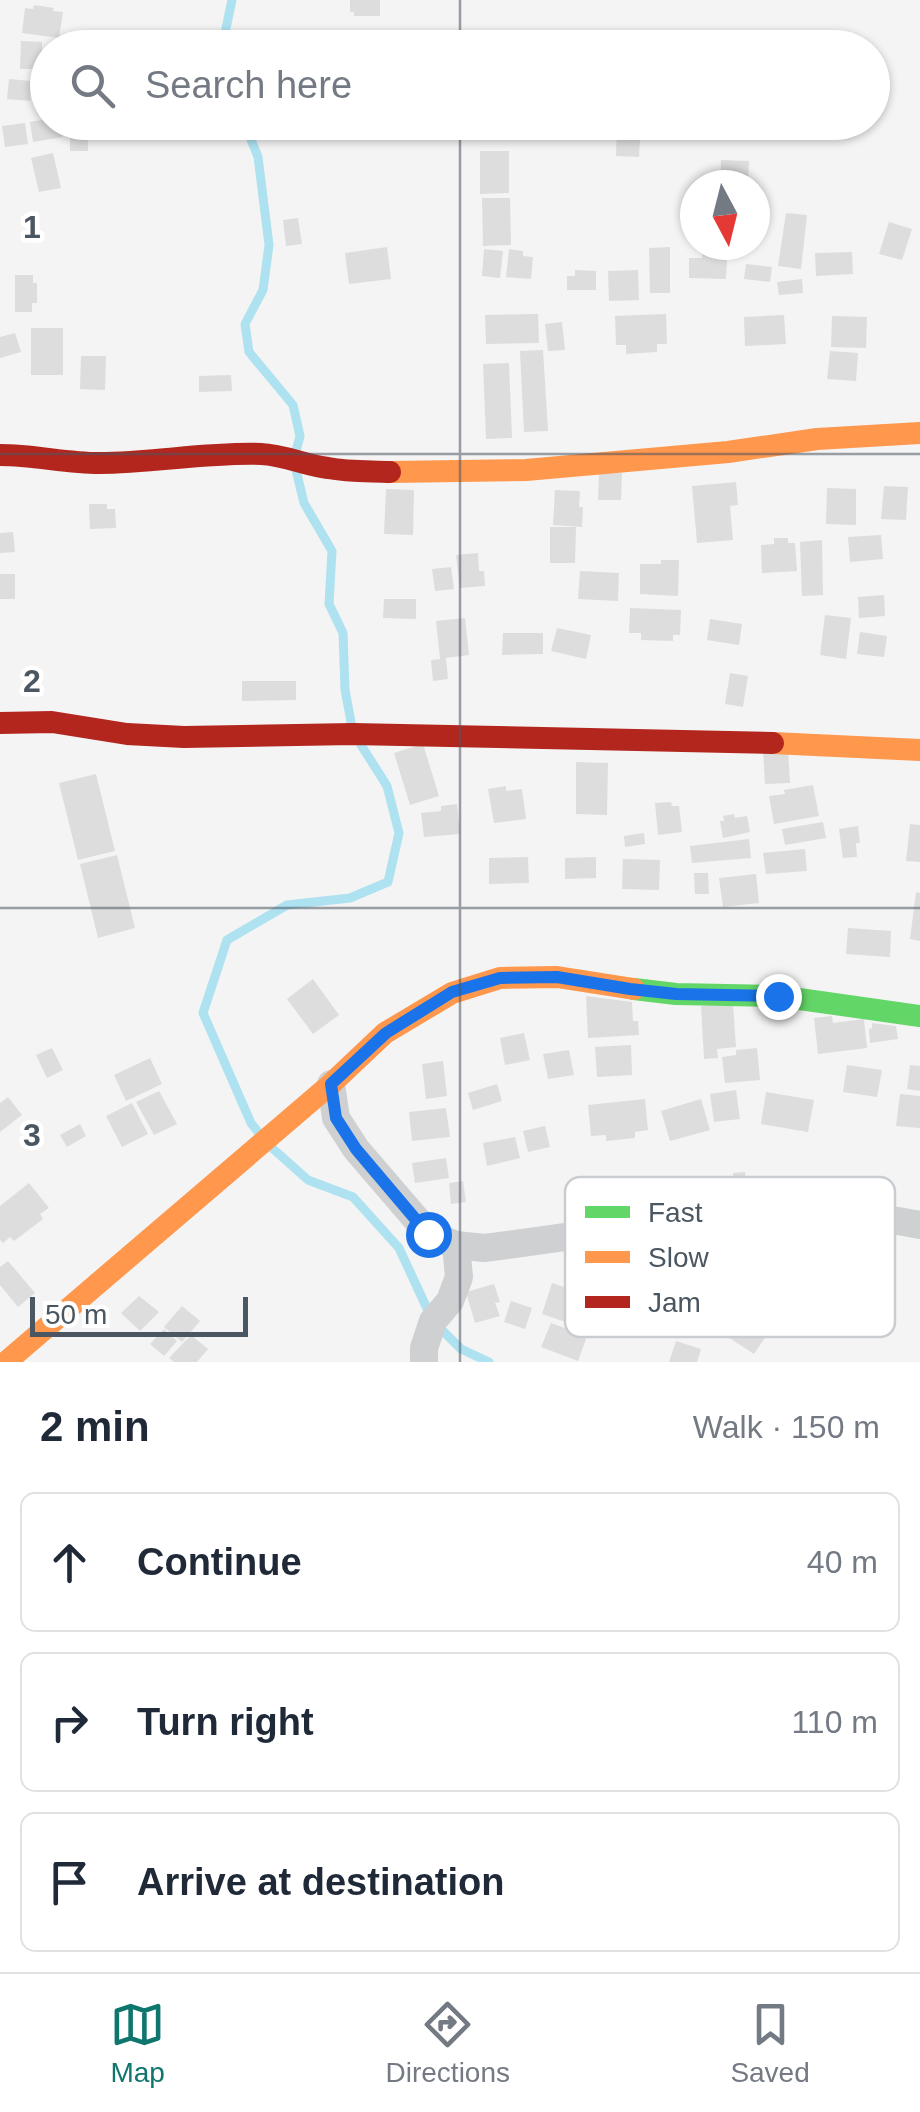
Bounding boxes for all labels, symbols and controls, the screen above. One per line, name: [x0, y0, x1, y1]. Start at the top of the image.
search box: [30, 30, 890, 140]
icon: search: [65, 58, 120, 113]
text: Search here: [145, 64, 352, 106]
north arrow: [680, 170, 770, 260]
text: 1: [23, 209, 41, 245]
text: 2: [23, 663, 41, 699]
route end: [756, 974, 802, 1020]
text: 3: [23, 1117, 41, 1153]
legend: [565, 1177, 895, 1337]
text: Fast: [648, 1197, 703, 1228]
route start: [406, 1212, 452, 1258]
text: Slow: [648, 1242, 709, 1273]
text: Jam: [648, 1287, 701, 1318]
scale bar: [30, 1292, 248, 1336]
text: 50 m: [45, 1299, 107, 1330]
text: 2 min: [40, 1403, 150, 1450]
text: Walk · 150 m: [693, 1409, 880, 1445]
icon: ahead: [42, 1535, 97, 1590]
text: Continue: [137, 1541, 302, 1583]
text: 40 m: [807, 1544, 878, 1580]
icon: right: [42, 1695, 97, 1750]
text: Turn right: [137, 1701, 314, 1743]
text: 110 m: [791, 1704, 878, 1740]
icon: arrive: [42, 1855, 97, 1910]
text: Arrive at destination: [137, 1861, 504, 1903]
tab: Map: [110, 1997, 165, 2089]
tab: Directions: [386, 1997, 510, 2089]
tab: Saved: [730, 1997, 810, 2089]

